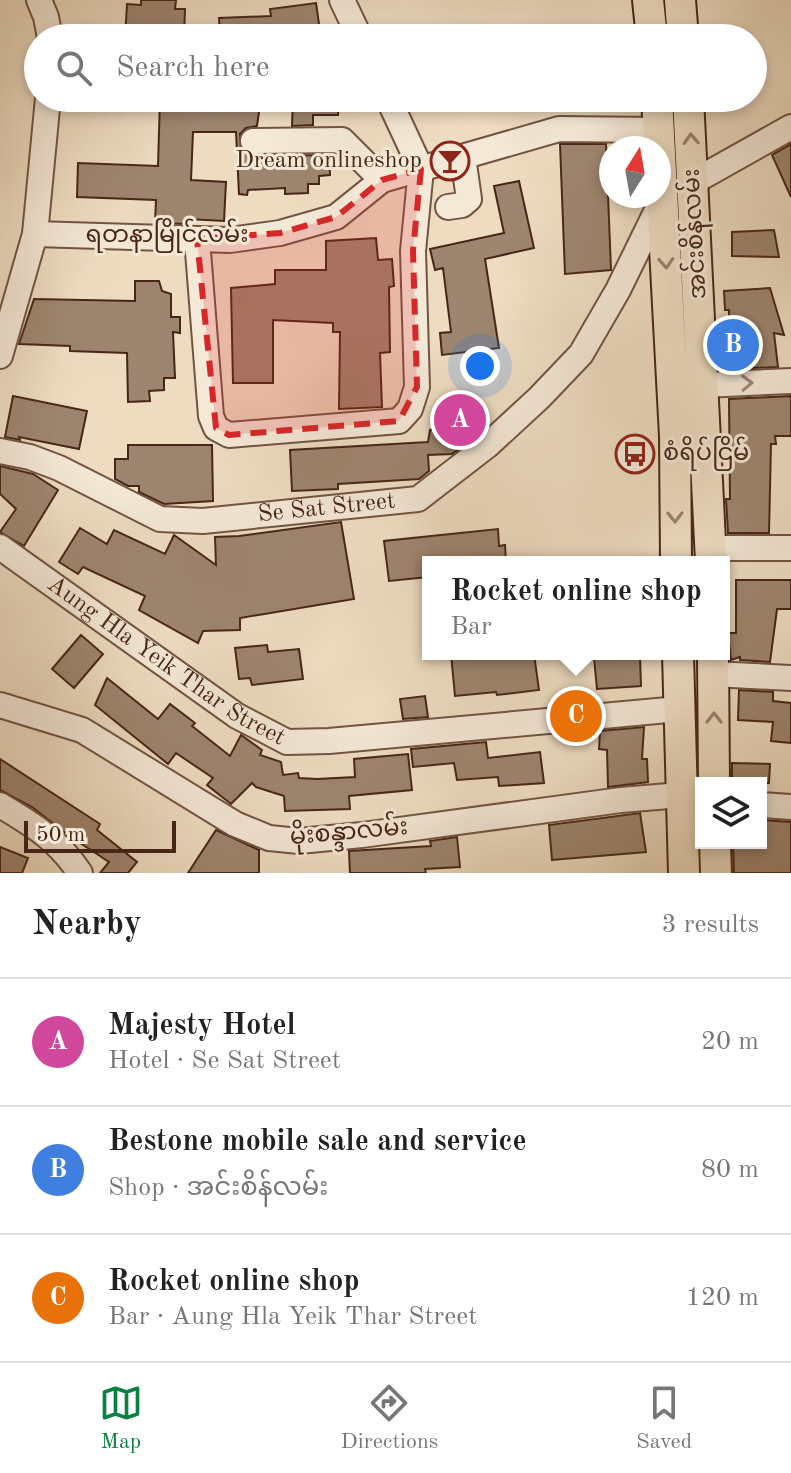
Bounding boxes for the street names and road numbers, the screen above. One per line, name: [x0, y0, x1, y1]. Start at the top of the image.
street label: အင်းစိန်လမ်း: [675, 168, 716, 300]
street label: ရတနာမြိုင်လမ်း: [85, 218, 249, 253]
street label: Se Sat Street: [257, 489, 397, 527]
street label: Aung Hla Yeik Thar Street: [42, 572, 289, 751]
street label: မိုးစန္ဒာလမ်း: [289, 810, 409, 856]

